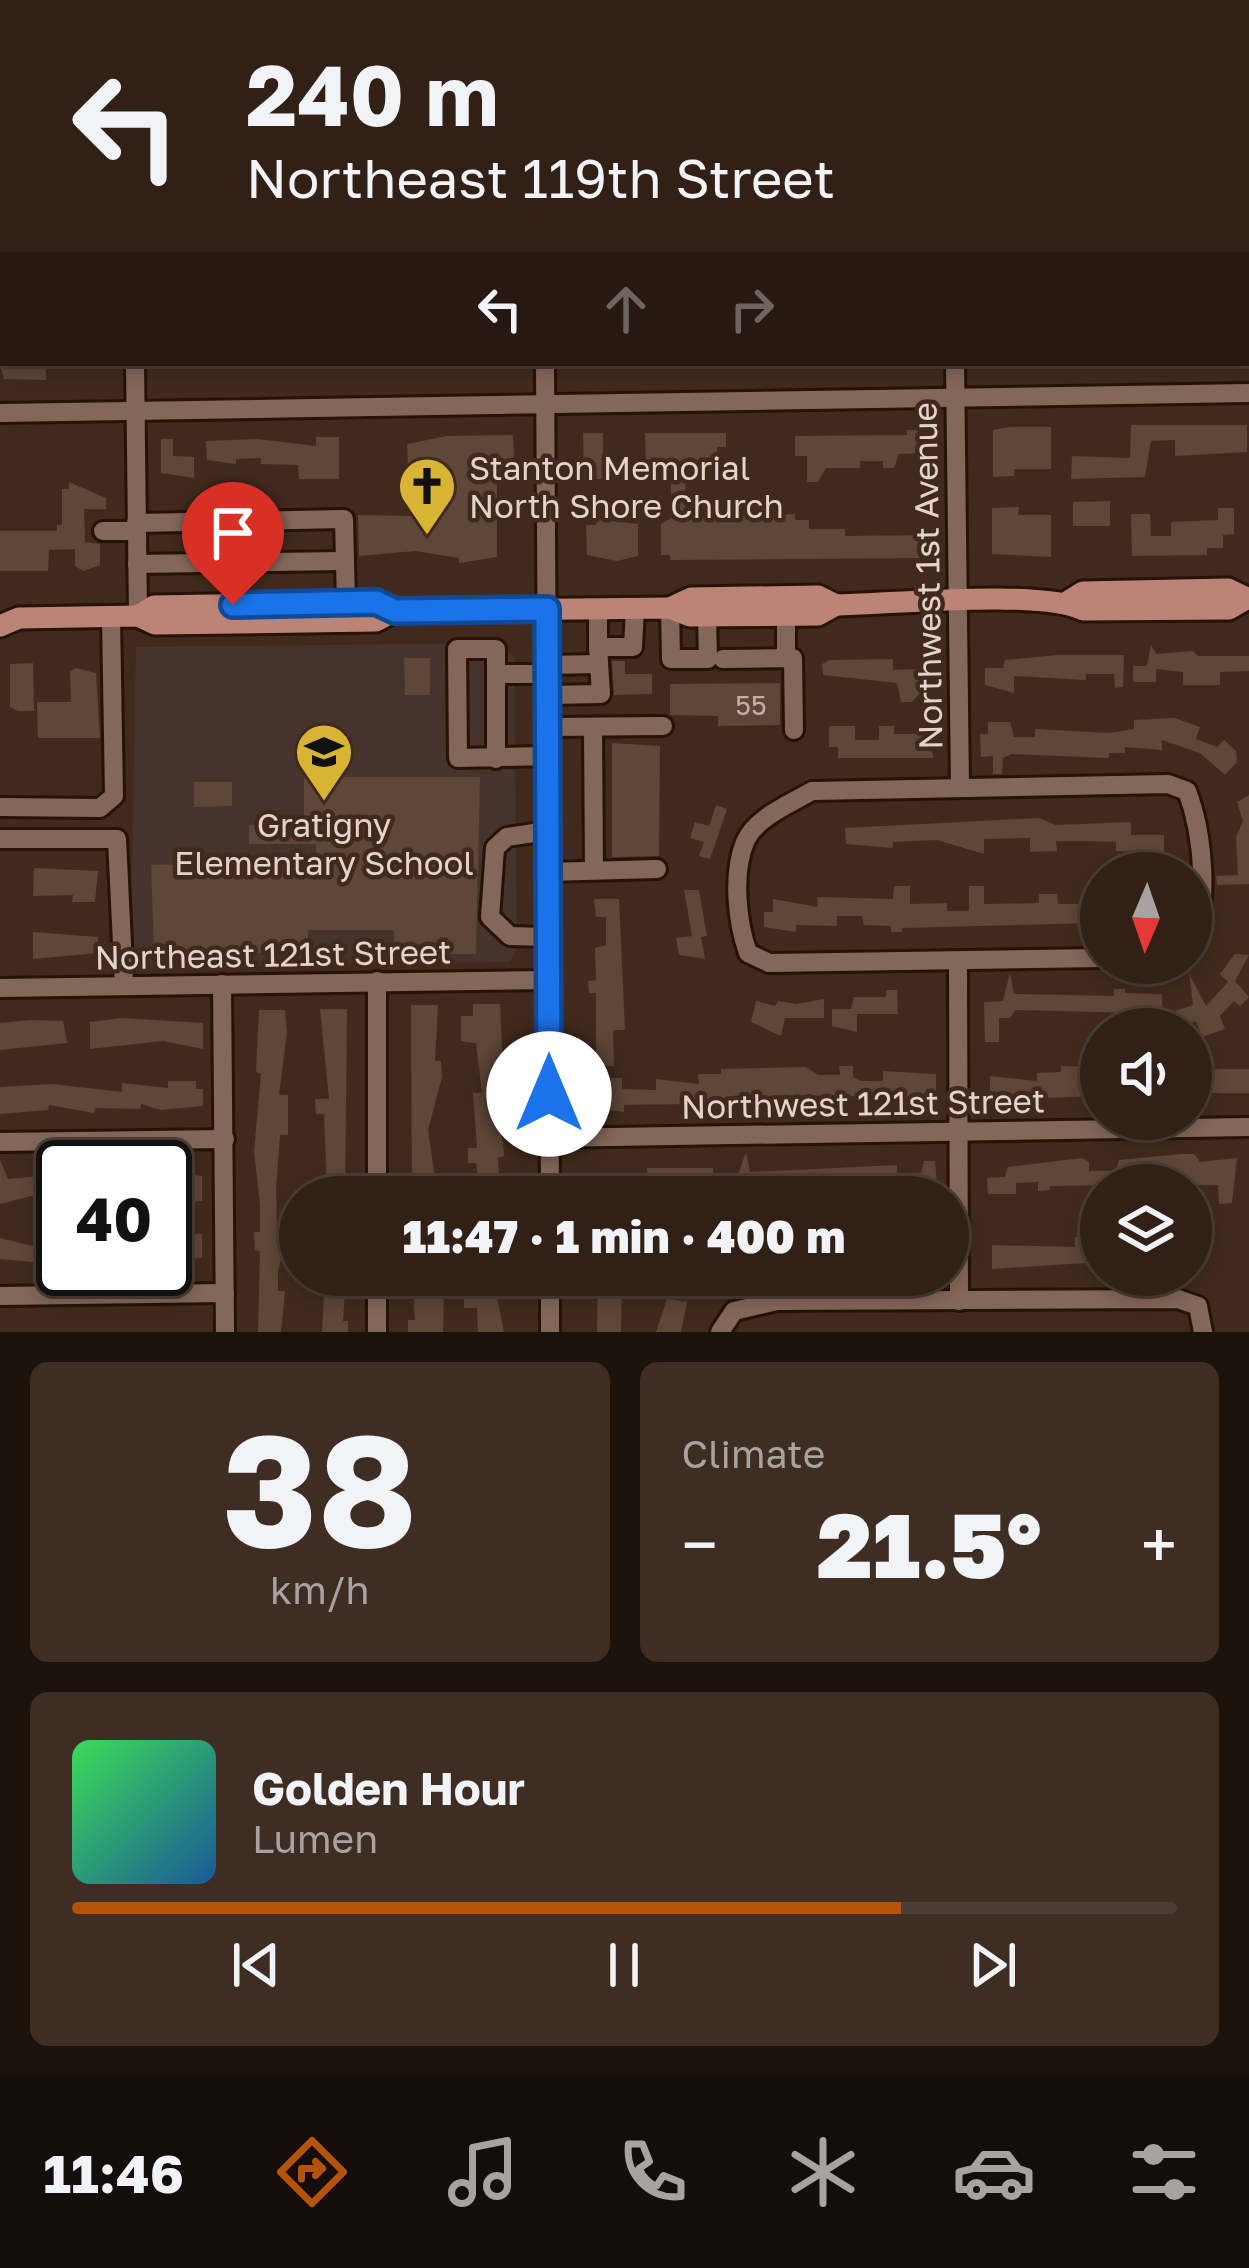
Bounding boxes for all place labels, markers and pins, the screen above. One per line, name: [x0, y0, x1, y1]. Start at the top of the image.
place label: Stanton Memorial North Shore Church: [469, 448, 784, 525]
church icon: Stanton Memorial North Shore Church: [396, 455, 458, 537]
pin: [182, 482, 284, 605]
school or university icon: Gratigny Elementary School: [293, 721, 355, 803]
place label: Gratigny Elementary School: [174, 805, 474, 882]

